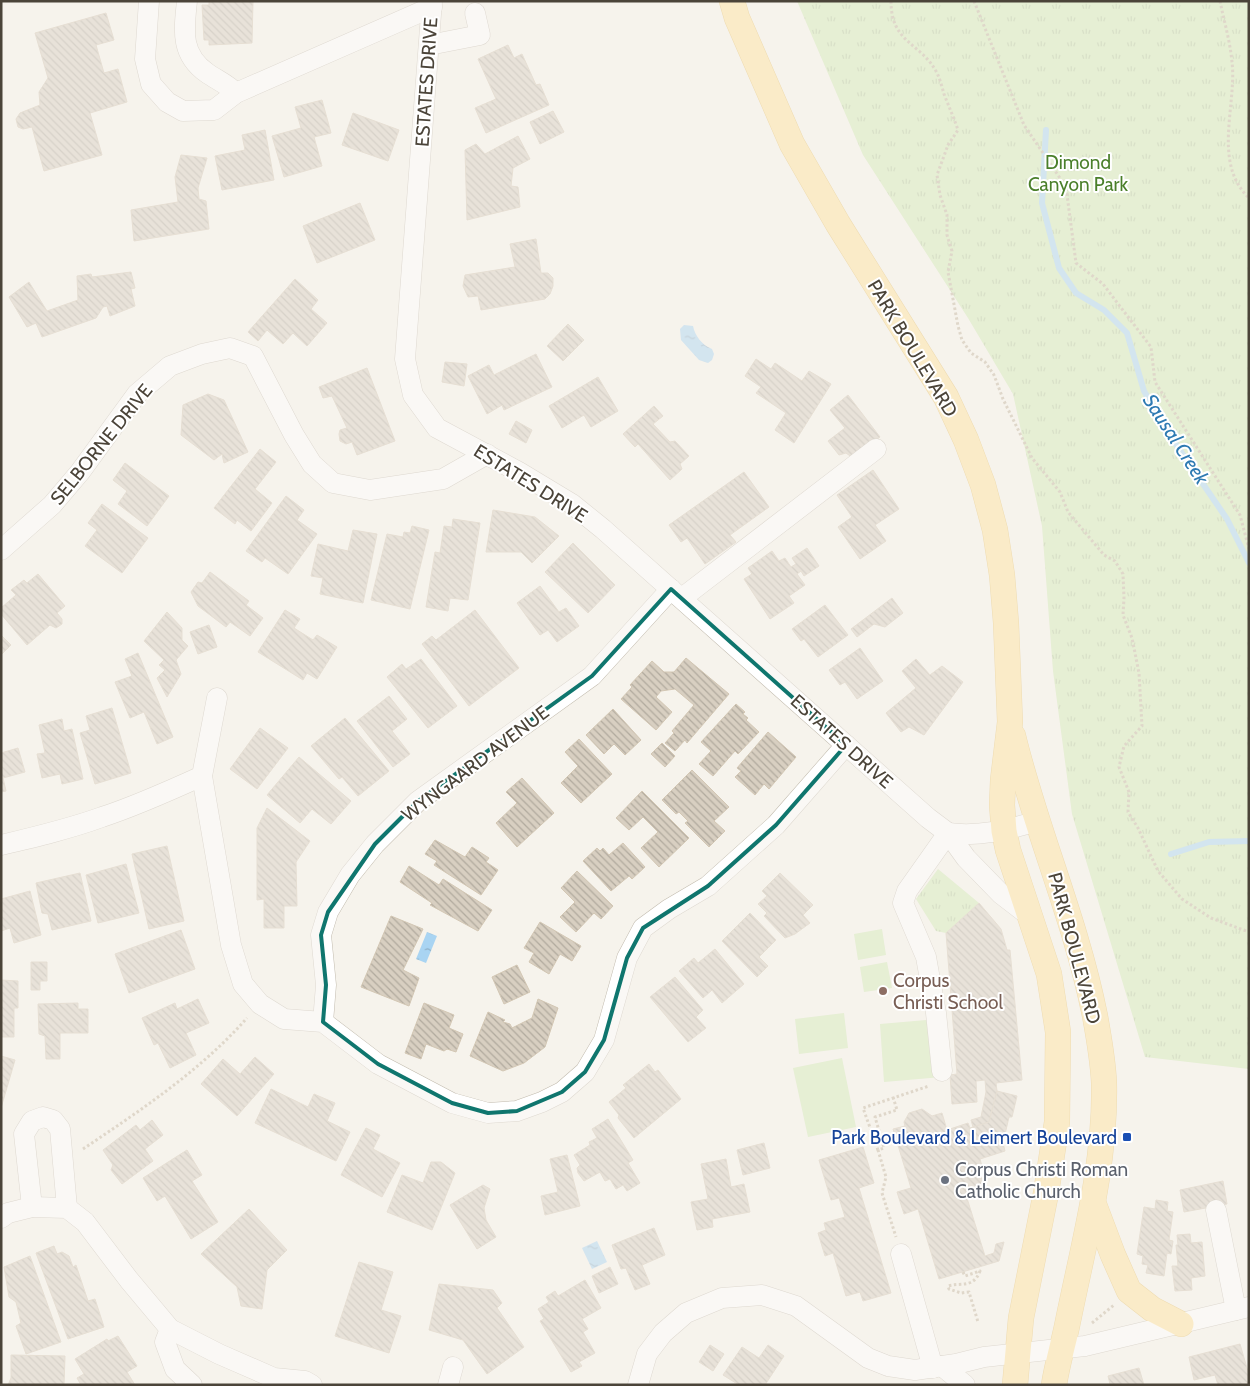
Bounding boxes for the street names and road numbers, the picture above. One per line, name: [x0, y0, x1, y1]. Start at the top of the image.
street label: ESTATES DRIVE: [411, 17, 442, 148]
street label: PARK BOULEVARD: [863, 276, 963, 421]
street label: SELBORNE DRIVE: [46, 379, 157, 509]
street label: ESTATES DRIVE: [470, 439, 592, 528]
street label: ESTATES DRIVE: [786, 689, 898, 793]
street label: WYNGAARD AVENUE: [397, 701, 553, 826]
street label: PARK BOULEVARD: [1043, 870, 1106, 1026]

